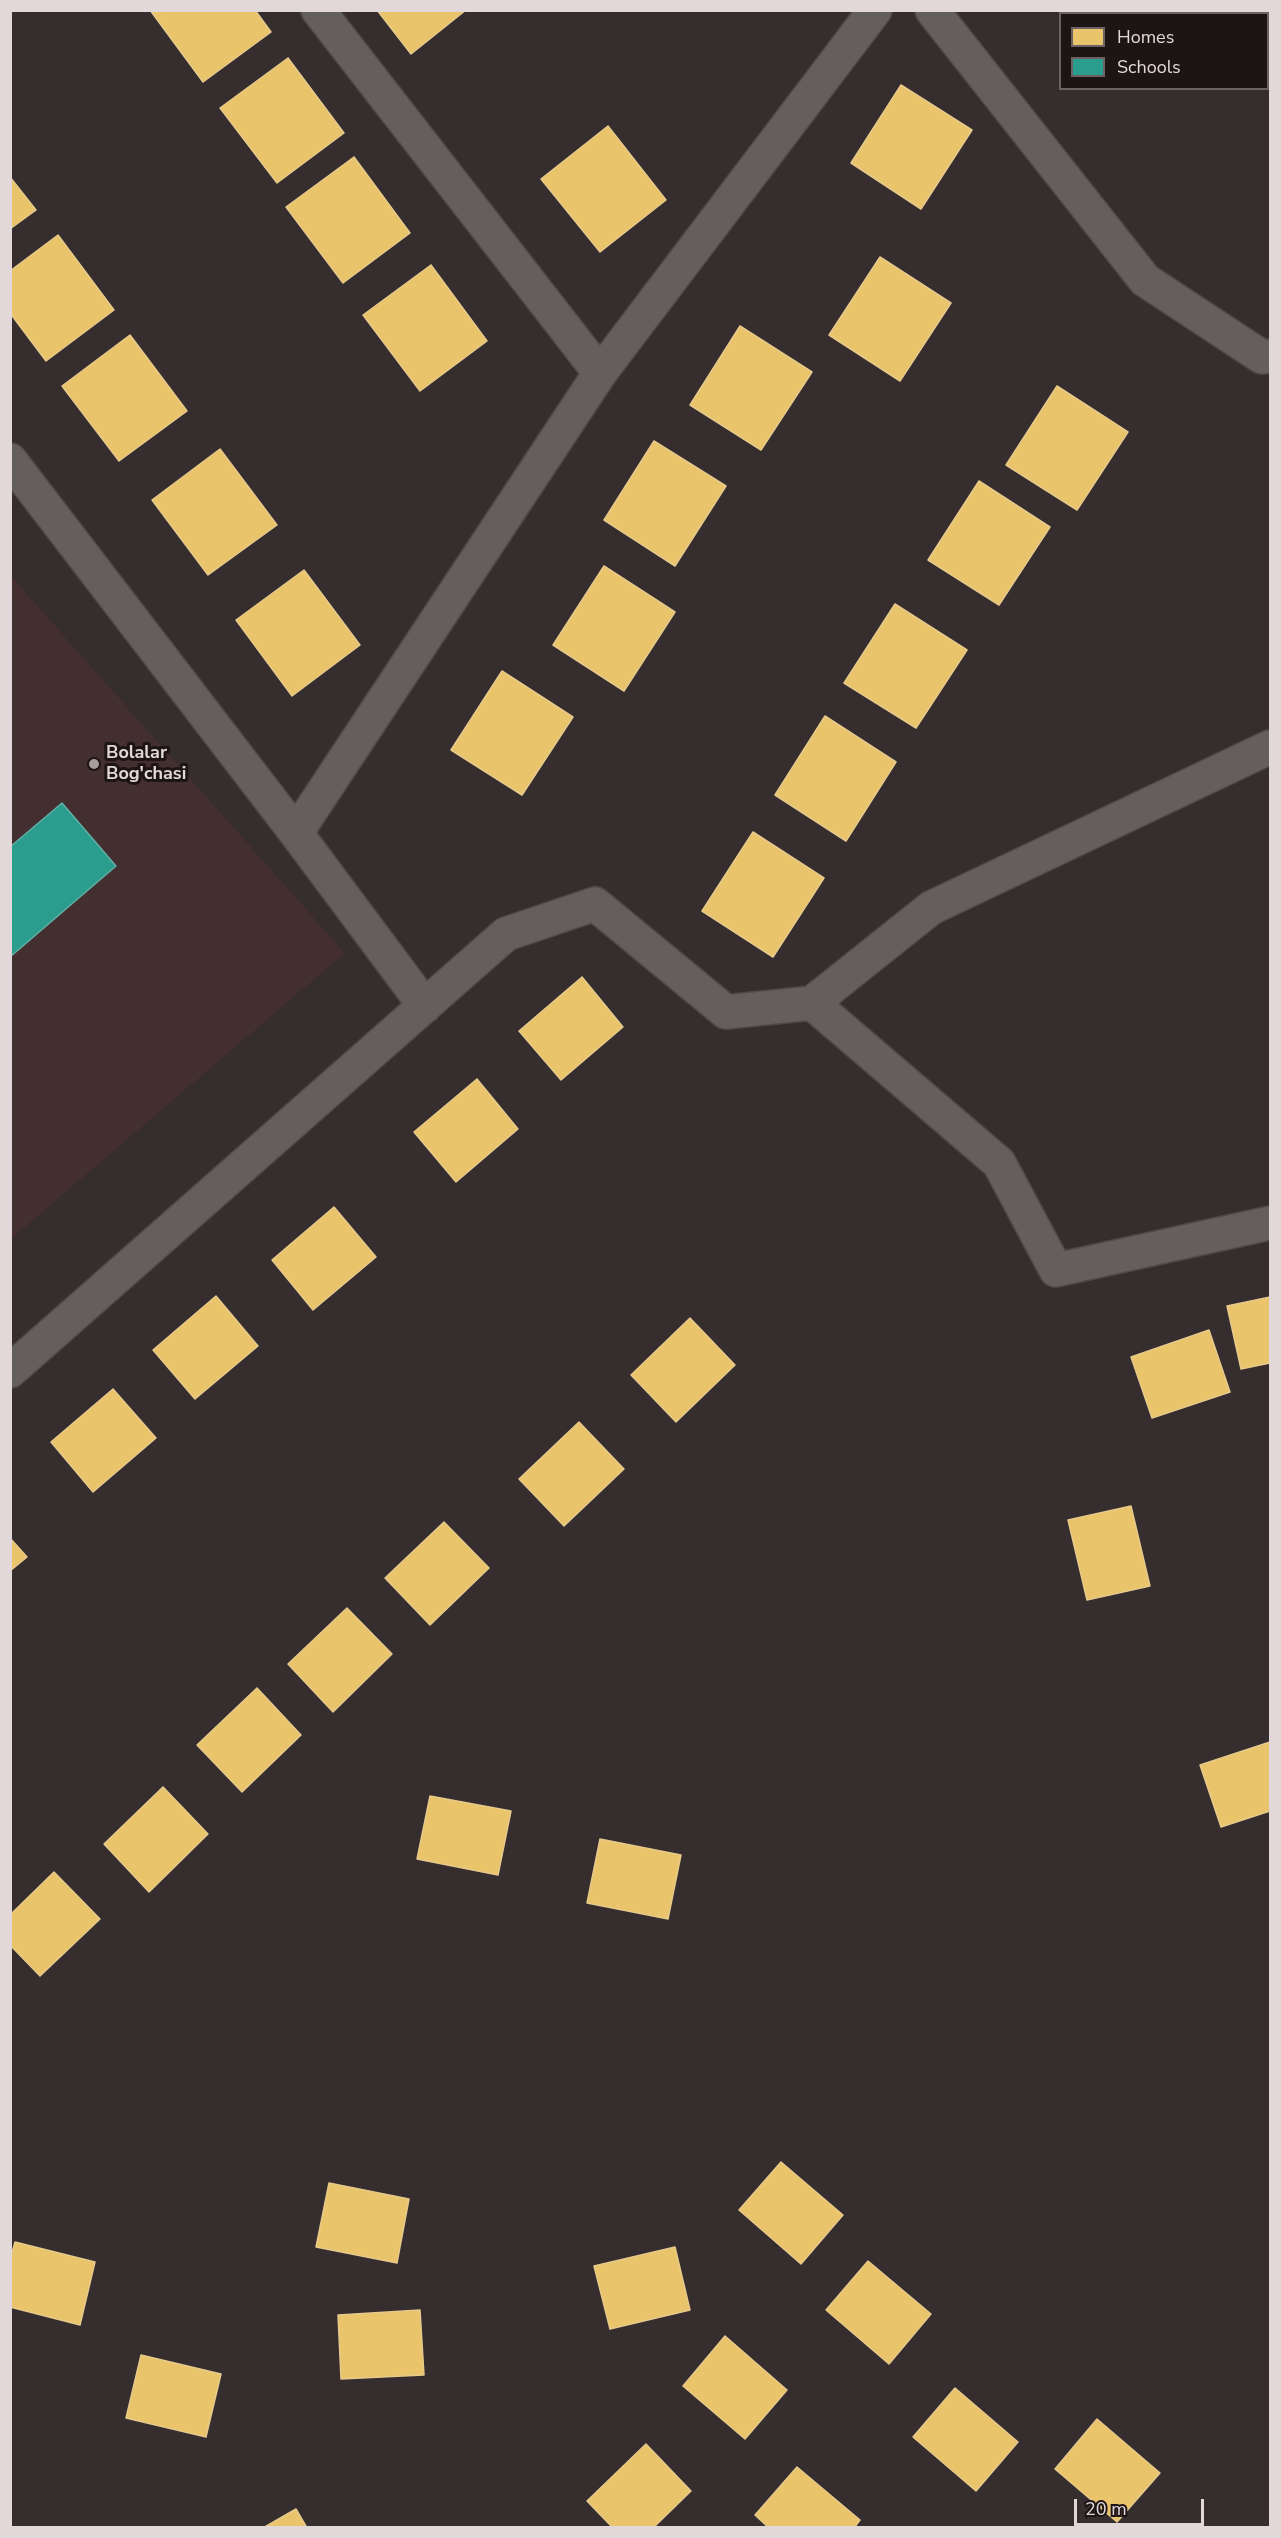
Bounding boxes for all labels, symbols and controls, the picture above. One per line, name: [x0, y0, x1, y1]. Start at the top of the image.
legend: [1059, 12, 1269, 90]
text: Homes: [1117, 25, 1174, 49]
text: Schools: [1117, 55, 1181, 79]
place label: Bolalar Bog'chasi: [106, 743, 186, 786]
marker: Bolalar Bog'chasi: [87, 757, 101, 771]
scale bar: [1077, 2487, 1208, 2525]
text: 20 m: [1085, 2497, 1127, 2521]

